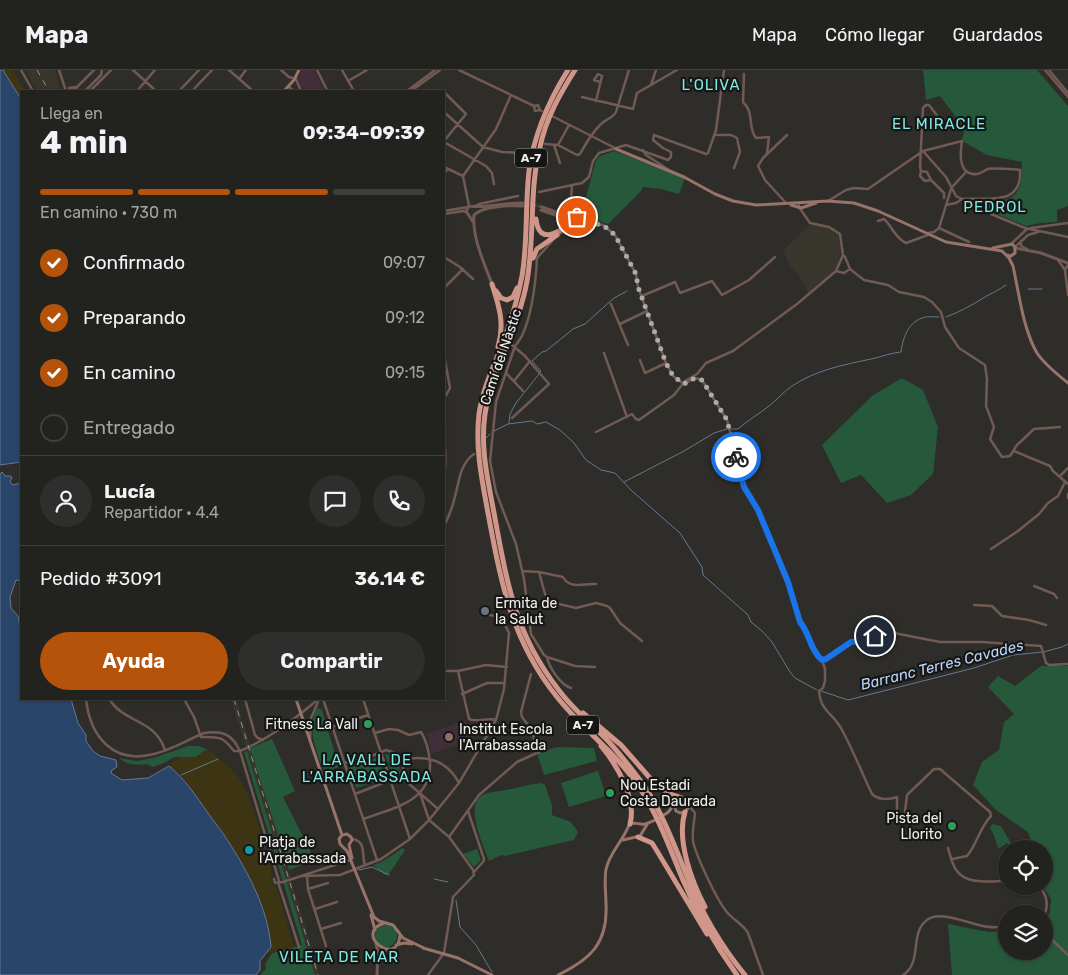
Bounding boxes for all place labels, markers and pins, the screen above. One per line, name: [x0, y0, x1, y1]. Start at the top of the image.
pin: [556, 196, 598, 238]
place label: Ermita de la Salut: [495, 595, 558, 628]
marker: Ermita de la Salut: [479, 605, 491, 617]
pin: [854, 615, 896, 657]
place label: Fitness La Vall: [265, 716, 358, 733]
marker: Fitness La Vall: [362, 718, 374, 730]
place label: Institut Escola l'Arrabassada: [459, 721, 553, 754]
marker: Institut Escola l'Arrabassada: [443, 731, 455, 743]
place label: Nou Estadi Costa Daurada: [620, 777, 716, 810]
marker: Nou Estadi Costa Daurada: [604, 787, 616, 799]
place label: Pista del Llorito: [886, 810, 942, 843]
marker: Pista del Llorito: [946, 820, 958, 832]
place label: Platja de l'Arrabassada: [259, 834, 346, 867]
marker: Platja de l'Arrabassada: [243, 844, 255, 856]

